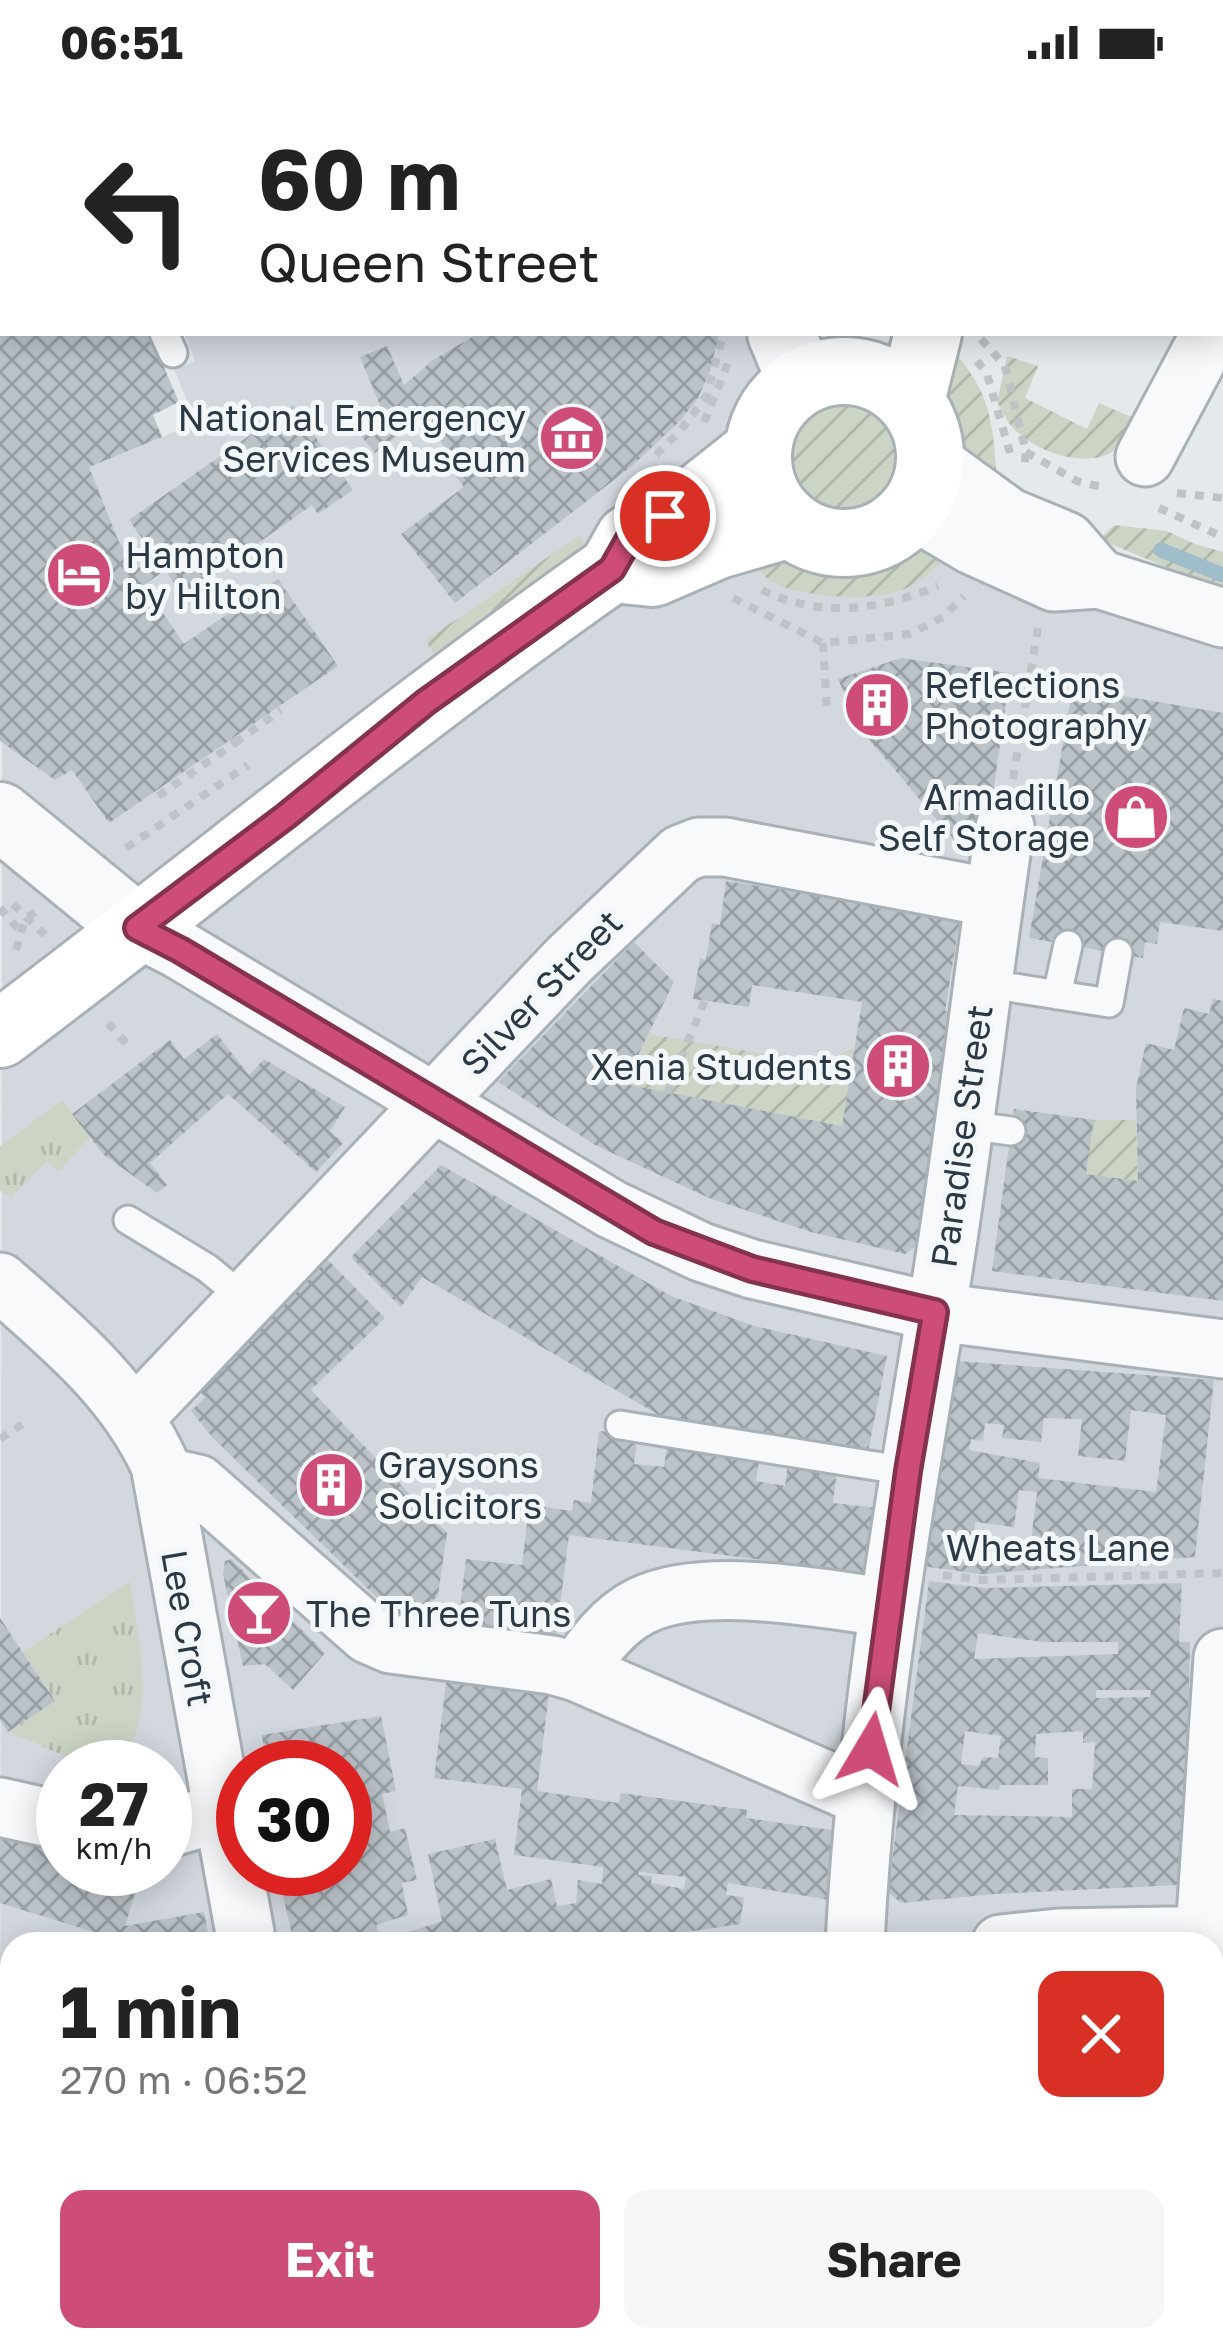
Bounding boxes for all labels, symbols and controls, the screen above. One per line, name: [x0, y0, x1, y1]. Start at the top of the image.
text: 06:51: [60, 15, 183, 69]
text: 60 m: [258, 128, 460, 228]
icon: left: [60, 132, 216, 288]
text: Queen Street: [258, 229, 600, 294]
place label: National Emergency Services Museum: [177, 396, 526, 480]
museum icon: National Emergency Services Museum: [537, 403, 607, 473]
pin: [614, 465, 716, 567]
icon: arrive: [632, 483, 698, 549]
place label: Hampton by Hilton: [125, 533, 285, 617]
hotel icon: Hampton by Hilton: [44, 540, 114, 610]
place label: Reflections Photography: [924, 663, 1147, 747]
building icon: Reflections Photography: [842, 670, 912, 740]
place label: Armadillo Self Storage: [878, 775, 1090, 859]
shop icon: Armadillo Self Storage: [1101, 782, 1171, 852]
street label: Silver Street: [451, 900, 631, 1084]
street label: Paradise Street: [921, 1002, 1001, 1270]
building icon: Xenia Students: [863, 1031, 933, 1101]
place label: Xenia Students: [590, 1045, 852, 1088]
place label: Graysons Solicitors: [378, 1443, 542, 1527]
building icon: Graysons Solicitors: [296, 1450, 366, 1520]
street label: Wheats Lane: [946, 1526, 1170, 1569]
street label: Lee Croft: [153, 1546, 223, 1710]
bar icon: The Three Tuns: [224, 1578, 294, 1648]
place label: The Three Tuns: [306, 1592, 571, 1635]
position arrow: [808, 1686, 934, 1812]
speed limit sign: 30: [216, 1740, 372, 1896]
text: 27: [79, 1767, 149, 1839]
text: km/h: [76, 1830, 152, 1866]
text: 1 min: [60, 1967, 241, 2054]
button: close: [1038, 1971, 1164, 2097]
text: 270 m · 06:52: [60, 2056, 308, 2103]
button: Exit: [60, 2190, 600, 2328]
button: Share: [624, 2190, 1164, 2328]

